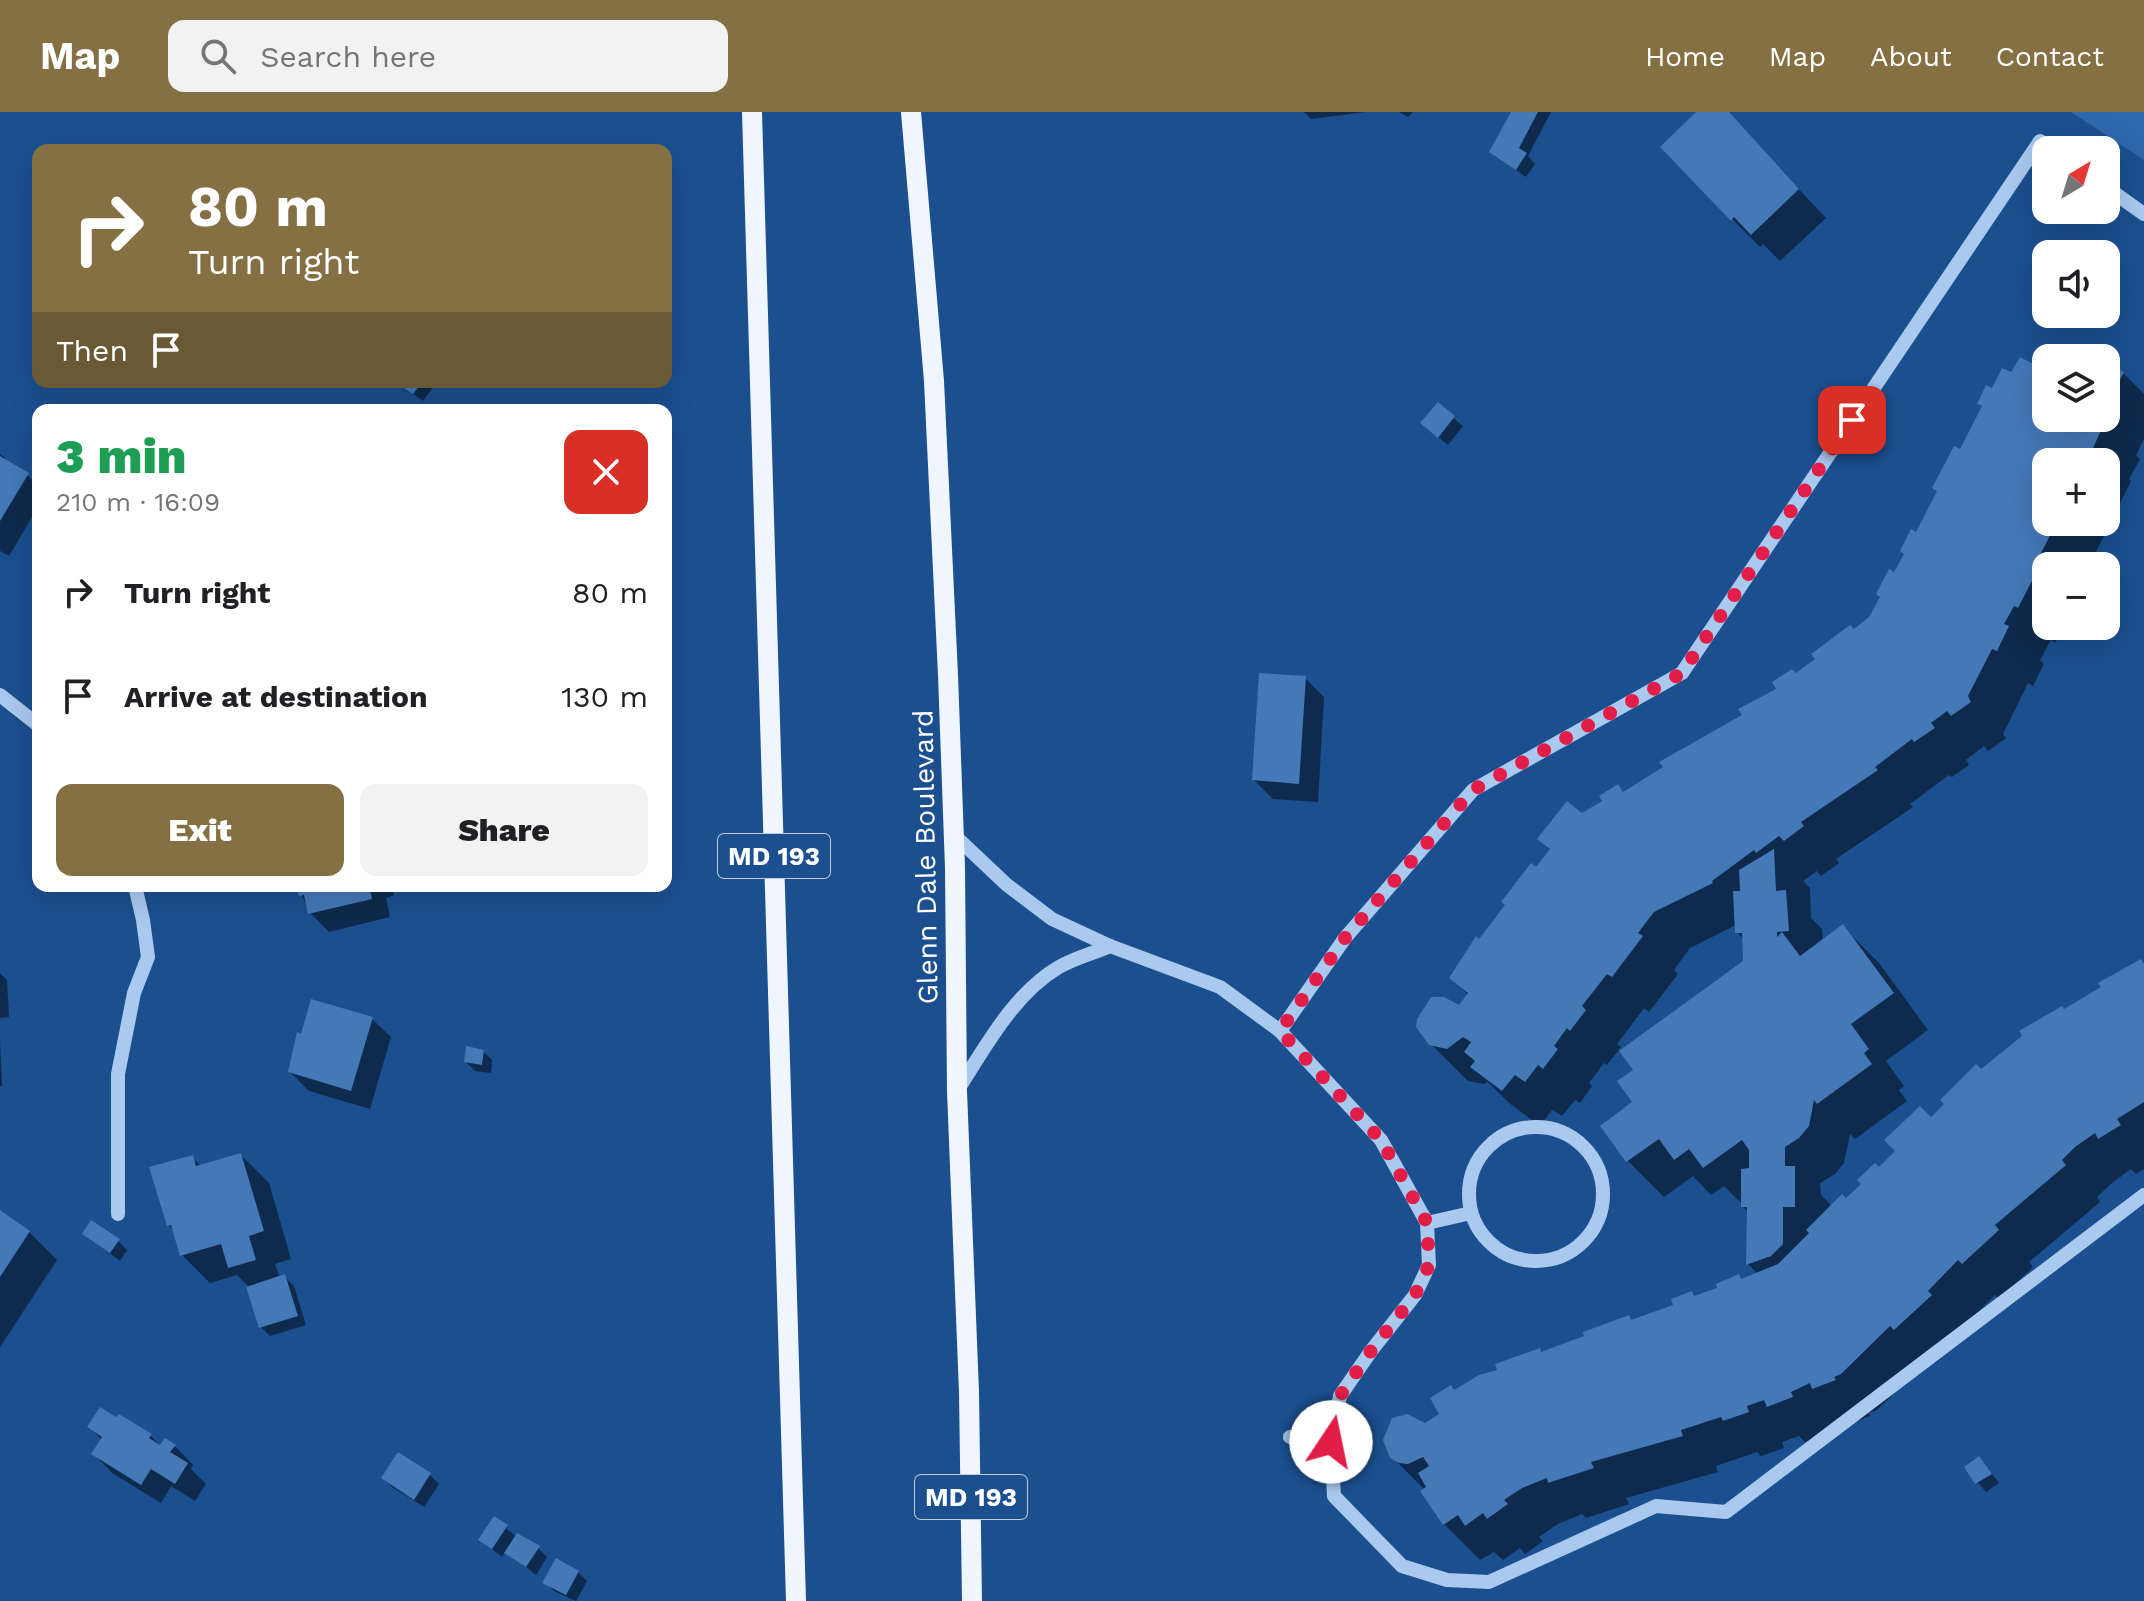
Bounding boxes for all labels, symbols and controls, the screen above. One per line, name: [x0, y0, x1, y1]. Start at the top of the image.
search box: [168, 20, 728, 92]
text: Map: [40, 34, 120, 78]
icon: search: [196, 34, 240, 78]
text: Search here: [260, 39, 436, 74]
text: Home: [1645, 40, 1725, 73]
text: Map: [1769, 40, 1826, 73]
text: About: [1870, 40, 1952, 73]
text: Contact: [1996, 40, 2104, 73]
north arrow: [2032, 136, 2120, 224]
map controls: [2032, 136, 2120, 640]
text: 80 m: [188, 174, 328, 240]
icon: right: [56, 176, 160, 280]
button: sound: [2032, 240, 2120, 328]
text: Turn right: [188, 241, 359, 283]
icon: arrive: [144, 328, 188, 372]
text: Then: [56, 333, 128, 368]
button: layers: [2032, 344, 2120, 432]
pin: [1818, 386, 1886, 454]
icon: arrive: [1830, 398, 1874, 442]
text: 3 min: [56, 428, 187, 485]
button: close: [564, 430, 648, 514]
button: +: [2032, 448, 2120, 536]
text: 210 m · 16:09: [56, 487, 220, 517]
button: −: [2032, 552, 2120, 640]
icon: right: [56, 570, 100, 614]
text: Turn right: [124, 575, 270, 610]
text: 80 m: [572, 575, 648, 610]
icon: arrive: [56, 674, 100, 718]
text: Arrive at destination: [124, 679, 428, 714]
text: 130 m: [561, 679, 648, 714]
street label: Glenn Dale Boulevard: [906, 709, 945, 1005]
button: Exit: [56, 784, 344, 876]
button: Share: [360, 784, 648, 876]
road number: MD 193: [718, 834, 830, 878]
position arrow: [1289, 1400, 1373, 1484]
road number: MD 193: [915, 1475, 1027, 1519]

